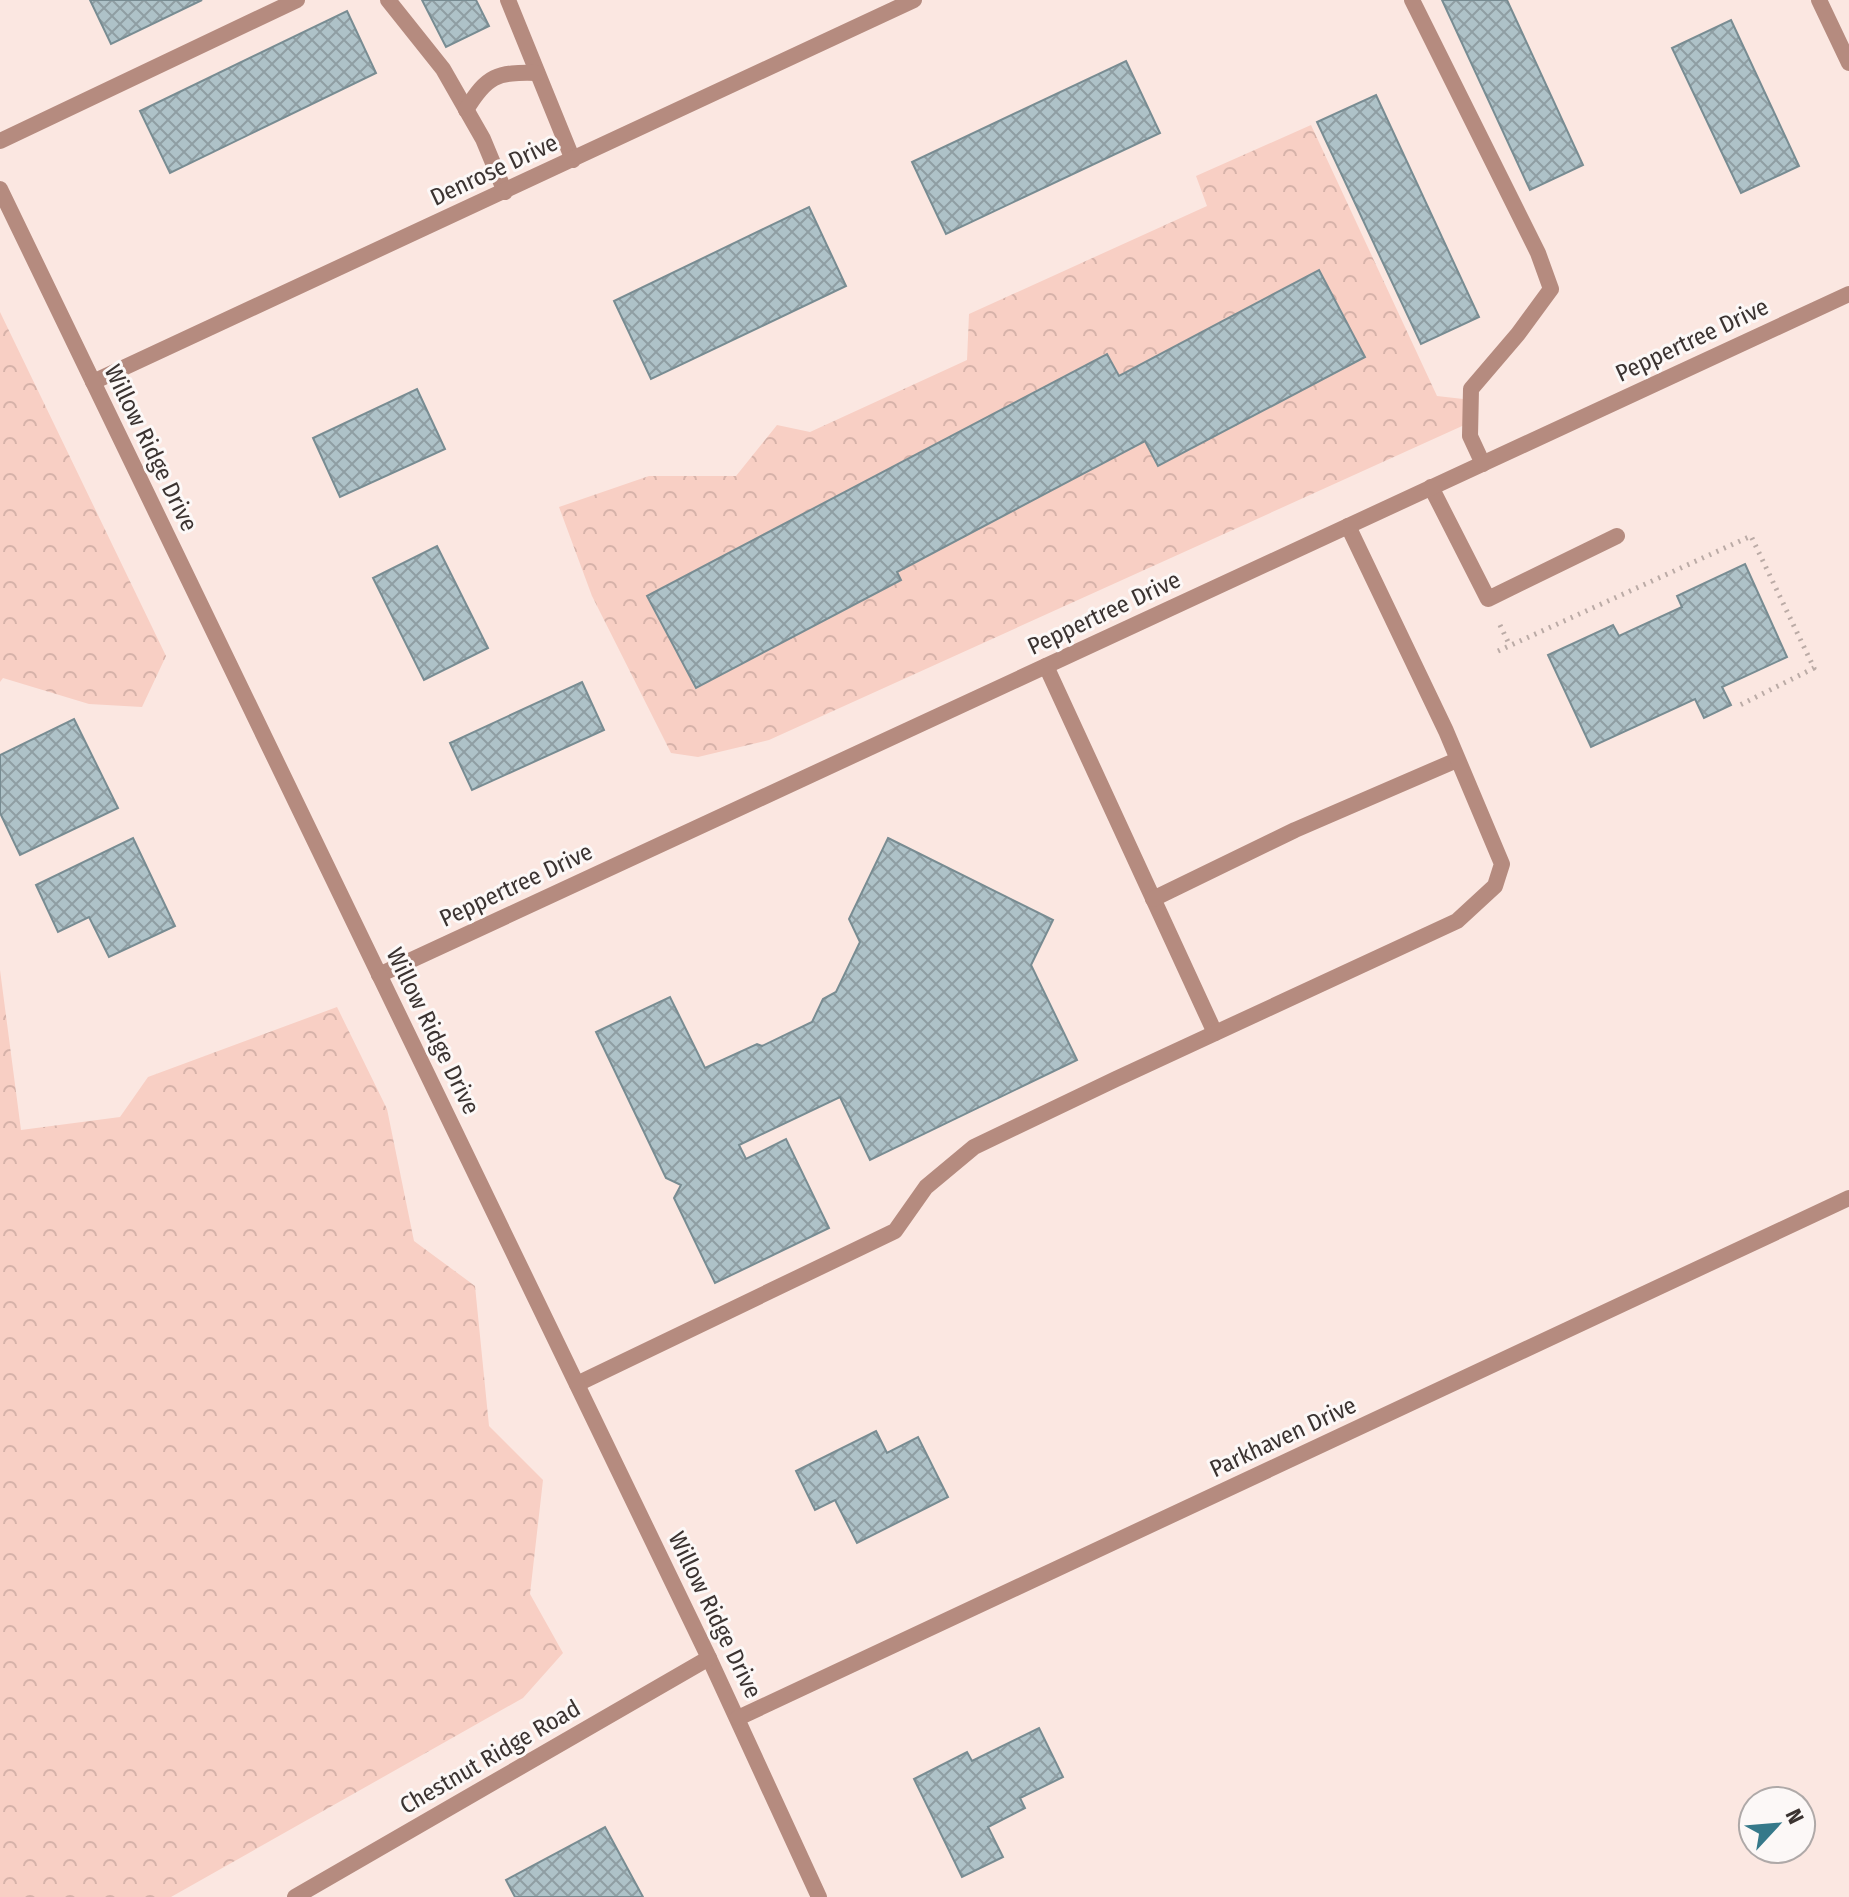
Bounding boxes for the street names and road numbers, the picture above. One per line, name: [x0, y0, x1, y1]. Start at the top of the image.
street label: Denrose Drive: [426, 128, 562, 212]
street label: Peppertree Drive: [1611, 292, 1773, 388]
street label: Willow Ridge Drive: [99, 360, 203, 536]
street label: Peppertree Drive: [1023, 565, 1185, 661]
street label: Peppertree Drive: [435, 837, 597, 933]
street label: Willow Ridge Drive: [381, 943, 485, 1119]
street label: Parkhaven Drive: [1205, 1391, 1361, 1483]
street label: Willow Ridge Drive: [663, 1527, 767, 1703]
street label: Chestnut Ridge Road: [395, 1694, 585, 1820]

